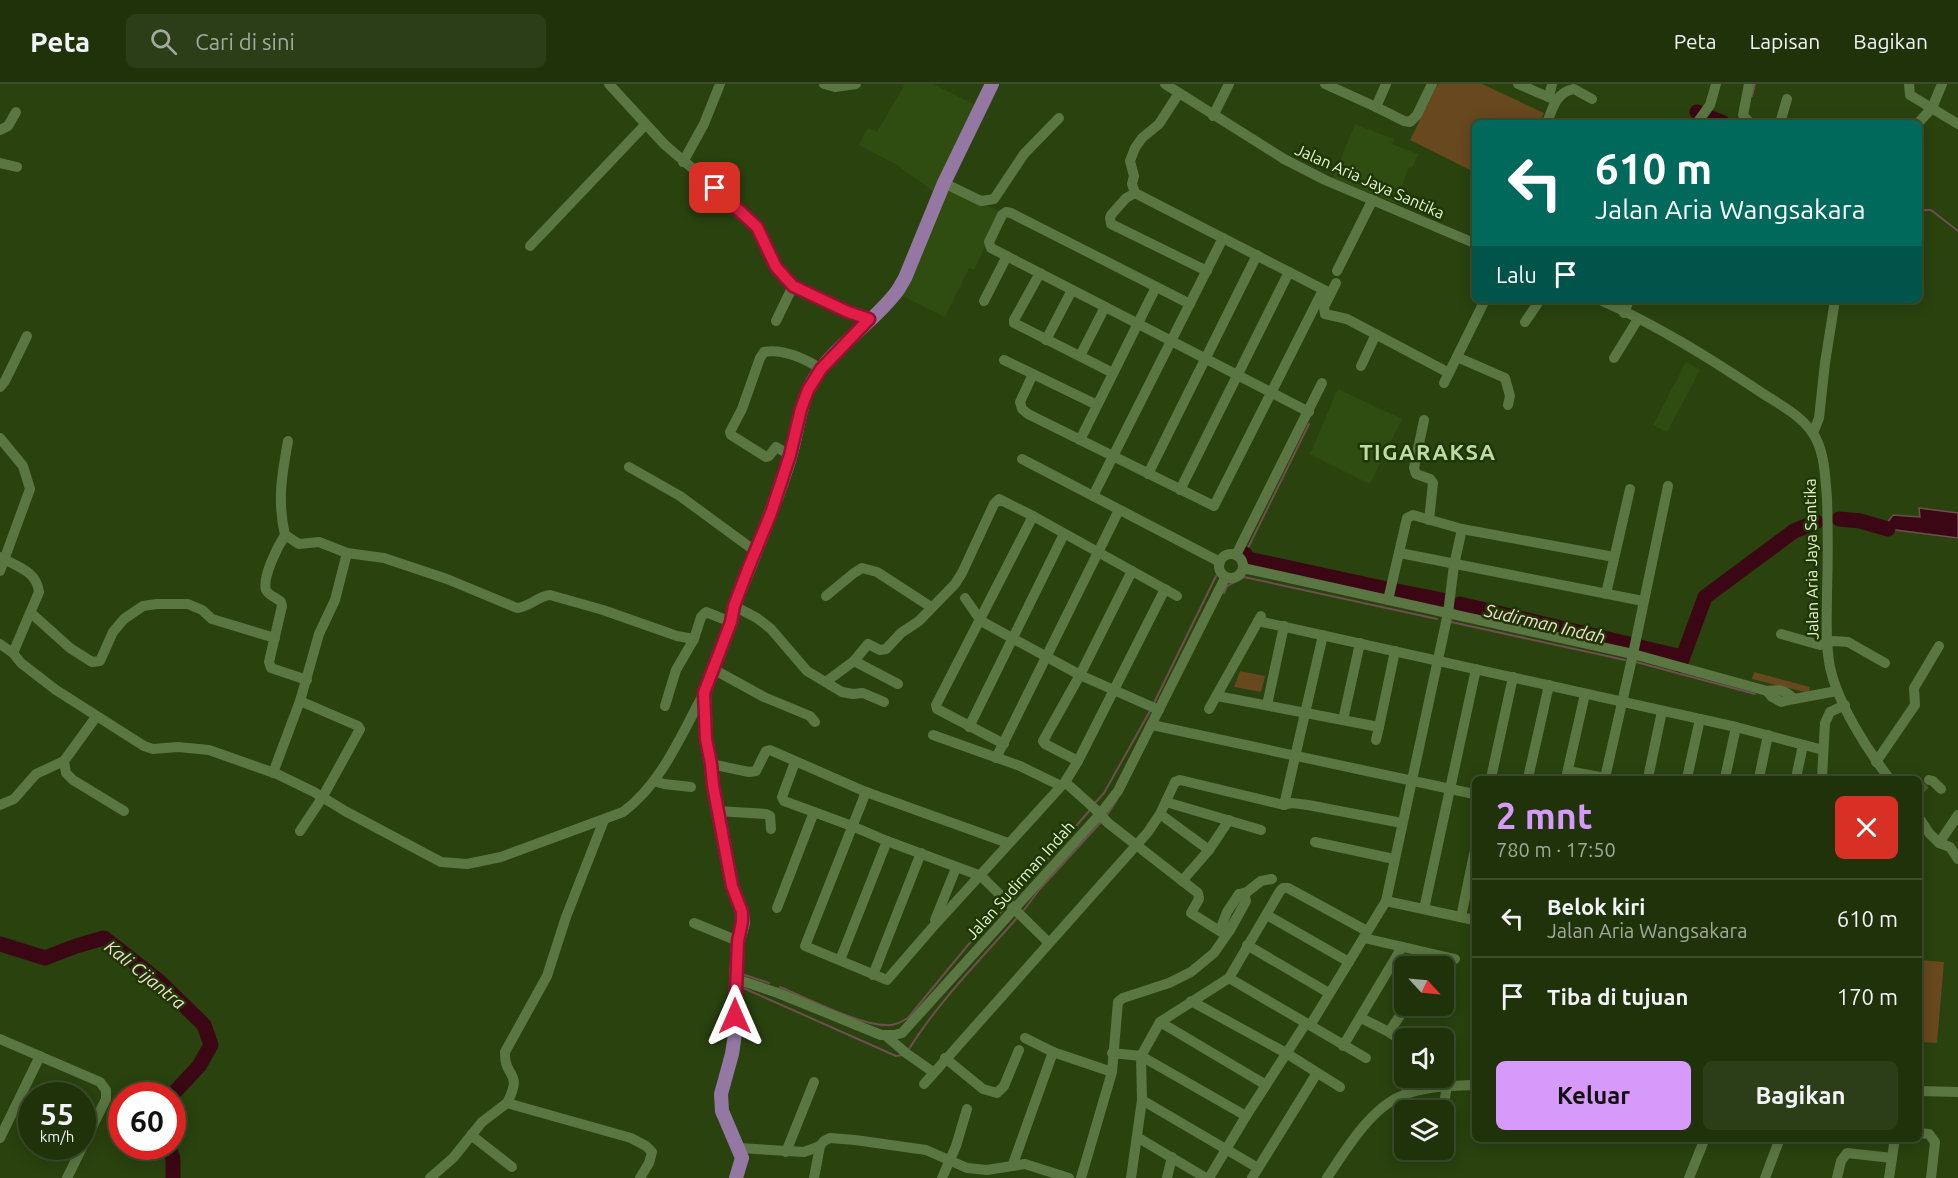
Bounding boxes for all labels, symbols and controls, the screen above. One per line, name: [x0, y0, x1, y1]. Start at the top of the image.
search box: [126, 14, 546, 68]
icon: search: [147, 25, 180, 58]
text: Peta: [30, 26, 90, 57]
text: Cari di sini: [195, 29, 295, 54]
text: Peta: [1674, 29, 1717, 53]
text: Lapisan: [1750, 29, 1820, 53]
text: Bagikan: [1853, 29, 1928, 53]
street label: Jalan Aria Jaya Santika: [1293, 140, 1447, 222]
icon: left: [1496, 144, 1574, 222]
text: 610 m: [1595, 145, 1712, 192]
pin: [689, 162, 740, 213]
icon: arrive: [698, 171, 731, 204]
text: Jalan Aria Wangsakara: [1595, 194, 1866, 224]
icon: arrive: [1549, 258, 1582, 291]
text: Lalu: [1496, 262, 1537, 287]
district label: TIGARAKSA: [1359, 439, 1497, 464]
street label: Jalan Aria Jaya Santika: [1801, 478, 1821, 640]
water label: Sudirman Indah: [1482, 599, 1608, 647]
text: 2 mnt: [1496, 795, 1592, 836]
button: close: [1835, 796, 1898, 859]
street label: Jalan Sudirman Indah: [962, 817, 1078, 943]
text: 780 m · 17:50: [1496, 838, 1616, 861]
text: Belok kiri: [1547, 894, 1645, 919]
icon: left: [1496, 902, 1529, 935]
text: 610 m: [1837, 906, 1898, 931]
text: Jalan Aria Wangsakara: [1547, 919, 1747, 942]
water label: Kali Cijantra: [101, 936, 190, 1013]
north arrow: [1394, 956, 1454, 1016]
map controls: [1394, 956, 1454, 1160]
icon: arrive: [1496, 980, 1529, 1013]
position arrow: [703, 984, 767, 1048]
text: Tiba di tujuan: [1547, 984, 1688, 1009]
text: 170 m: [1837, 984, 1898, 1009]
button: sound: [1394, 1028, 1454, 1088]
button: Keluar: [1496, 1061, 1691, 1130]
button: Bagikan: [1703, 1061, 1898, 1130]
speed limit sign: 60: [108, 1082, 186, 1160]
text: 55: [40, 1097, 74, 1131]
button: layers: [1394, 1100, 1454, 1160]
text: km/h: [40, 1128, 74, 1145]

